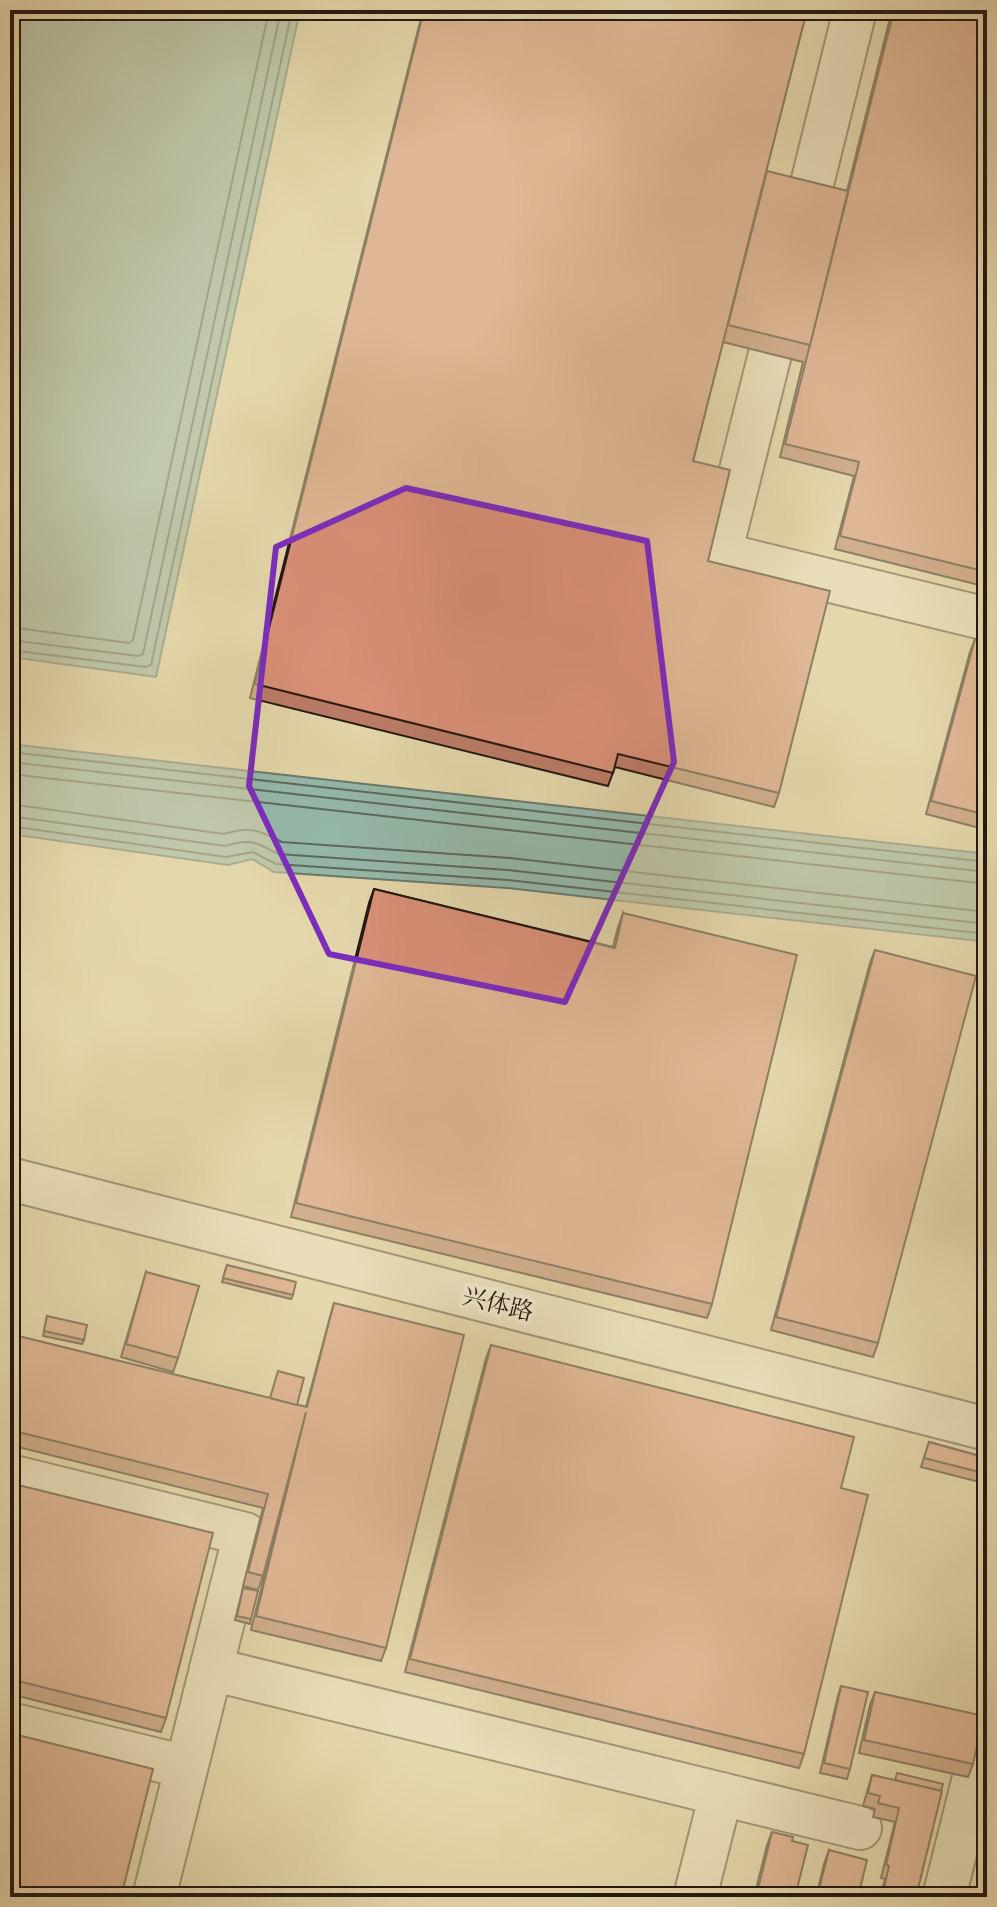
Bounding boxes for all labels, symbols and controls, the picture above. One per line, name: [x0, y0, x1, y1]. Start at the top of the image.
street label: 兴体路: [459, 1282, 536, 1328]

